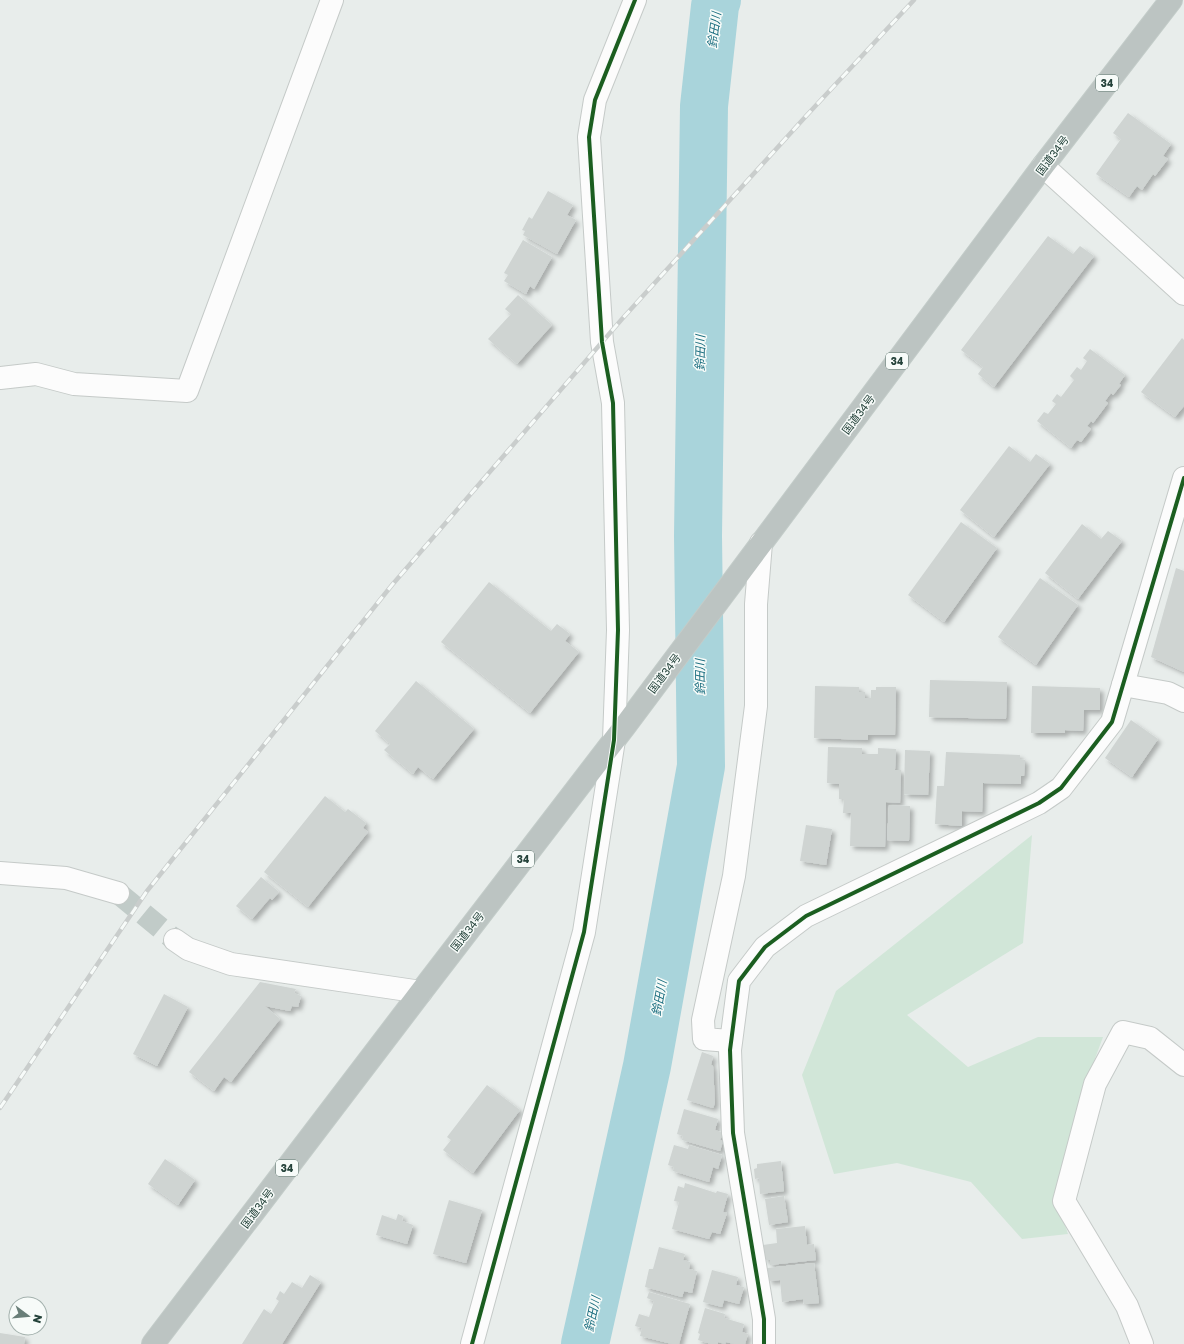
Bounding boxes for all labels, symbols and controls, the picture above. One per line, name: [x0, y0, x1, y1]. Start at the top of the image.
water label: 鈴田川: [704, 9, 724, 49]
road number: 34: [1096, 75, 1118, 91]
street label: 国道34号: [1033, 133, 1071, 177]
water label: 鈴田川: [692, 333, 708, 371]
road number: 34: [886, 353, 908, 369]
street label: 国道34号: [839, 392, 877, 436]
street label: 国道34号: [645, 651, 683, 695]
water label: 鈴田川: [692, 657, 708, 695]
road number: 34: [512, 851, 534, 867]
street label: 国道34号: [448, 909, 486, 953]
water label: 鈴田川: [648, 977, 670, 1017]
road number: 34: [276, 1160, 298, 1176]
street label: 国道34号: [238, 1186, 276, 1230]
water label: 鈴田川: [581, 1293, 603, 1333]
north arrow: [8, 1296, 48, 1336]
text: N: [31, 1313, 45, 1325]

